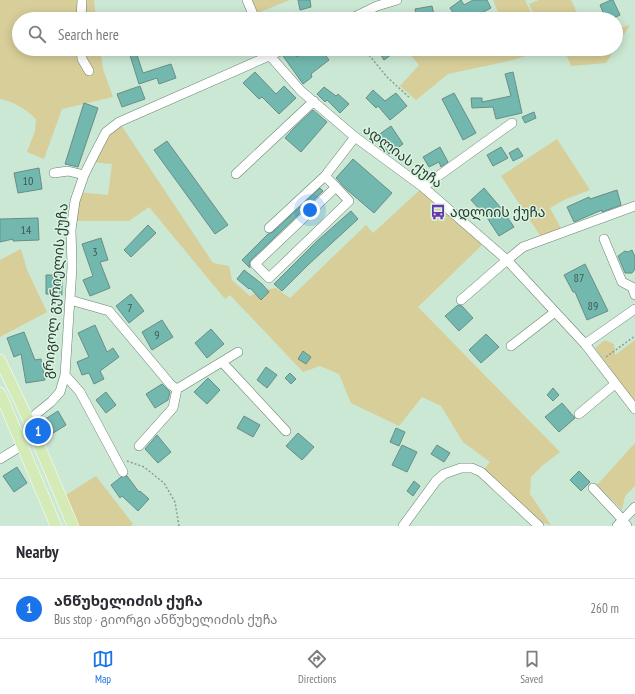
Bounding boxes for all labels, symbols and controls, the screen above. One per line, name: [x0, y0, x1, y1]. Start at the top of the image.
search box: [12, 12, 623, 56]
icon: search: [26, 23, 48, 45]
text: Search here: [58, 25, 119, 44]
street label: ადლიას ქუჩა: [360, 120, 446, 192]
house number: 10: [23, 173, 33, 188]
your location: [300, 200, 320, 220]
street label: გრიგოლ გურიელის ქუჩა: [38, 202, 72, 380]
bus stop icon: ადლიის ქუჩა: [429, 203, 447, 221]
place label: ადლიის ქუჩა: [450, 203, 545, 221]
house number: 14: [21, 222, 32, 237]
house number: 3: [92, 244, 98, 259]
house number: 87: [574, 270, 584, 285]
house number: 89: [588, 298, 598, 313]
house number: 7: [127, 300, 133, 315]
house number: 9: [154, 327, 160, 342]
pin: 1: [25, 416, 51, 446]
text: Nearby: [16, 541, 59, 563]
text: ანწუხელიძის ქუჩა: [54, 591, 203, 610]
text: 1: [26, 600, 32, 617]
text: 260 m: [590, 600, 619, 617]
text: Bus stop · გიორგი ანწუხელიძის ქუჩა: [54, 611, 278, 628]
tab: Map: [92, 648, 114, 686]
tab: Directions: [298, 648, 336, 686]
tab: Saved: [520, 648, 543, 686]

